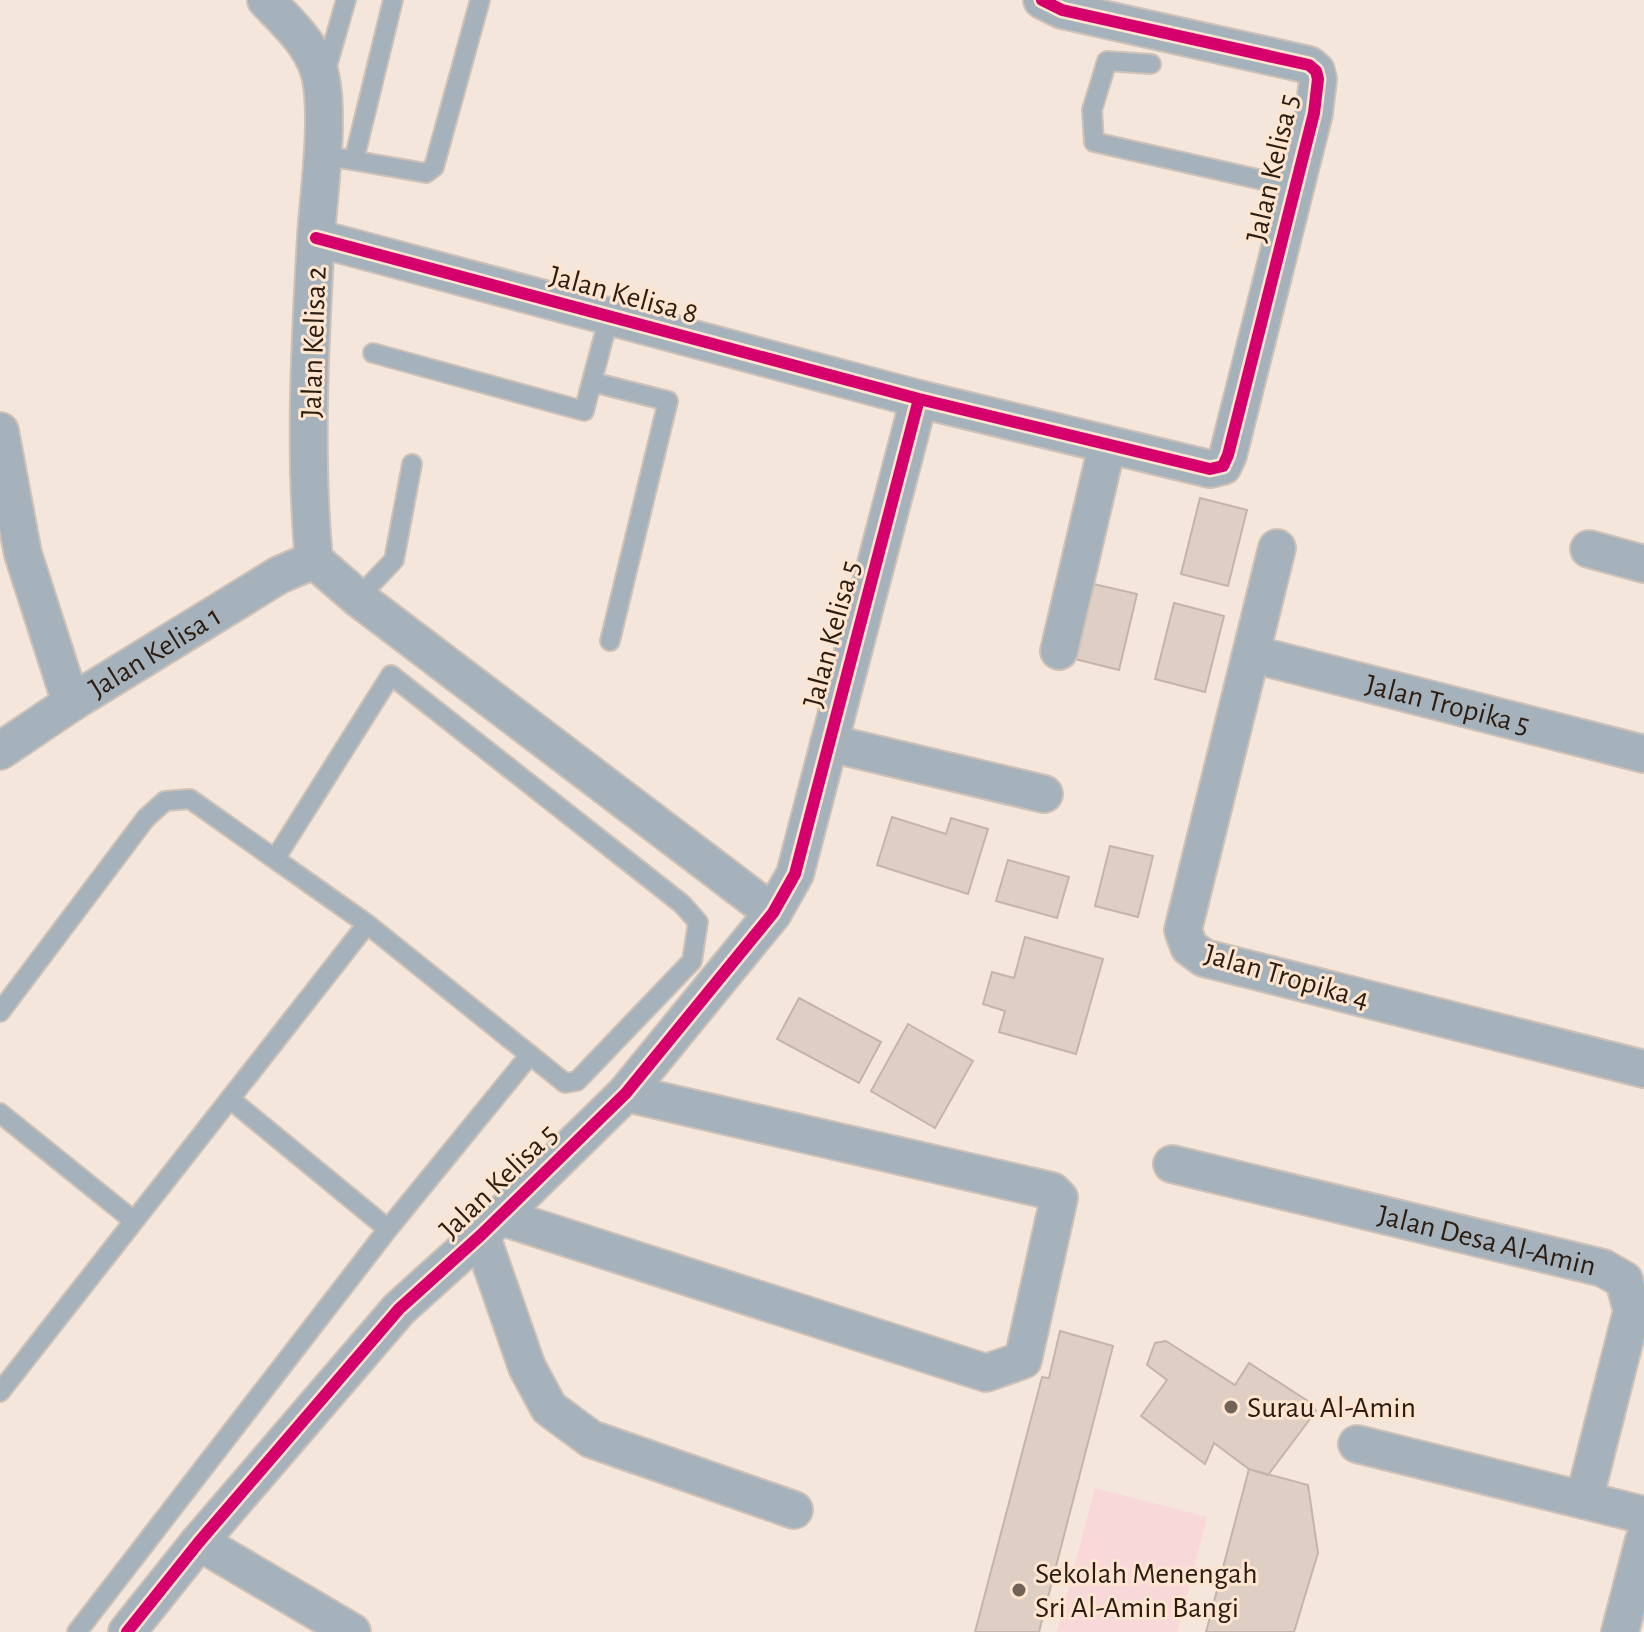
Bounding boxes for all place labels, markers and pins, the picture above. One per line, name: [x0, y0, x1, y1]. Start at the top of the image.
place label: Surau Al-Amin: [1247, 1393, 1416, 1423]
marker: Surau Al-Amin: [1222, 1398, 1240, 1416]
place label: Sekolah Menengah Sri Al-Amin Bangi: [1035, 1559, 1258, 1623]
marker: Sekolah Menengah Sri Al-Amin Bangi: [1010, 1581, 1028, 1599]

